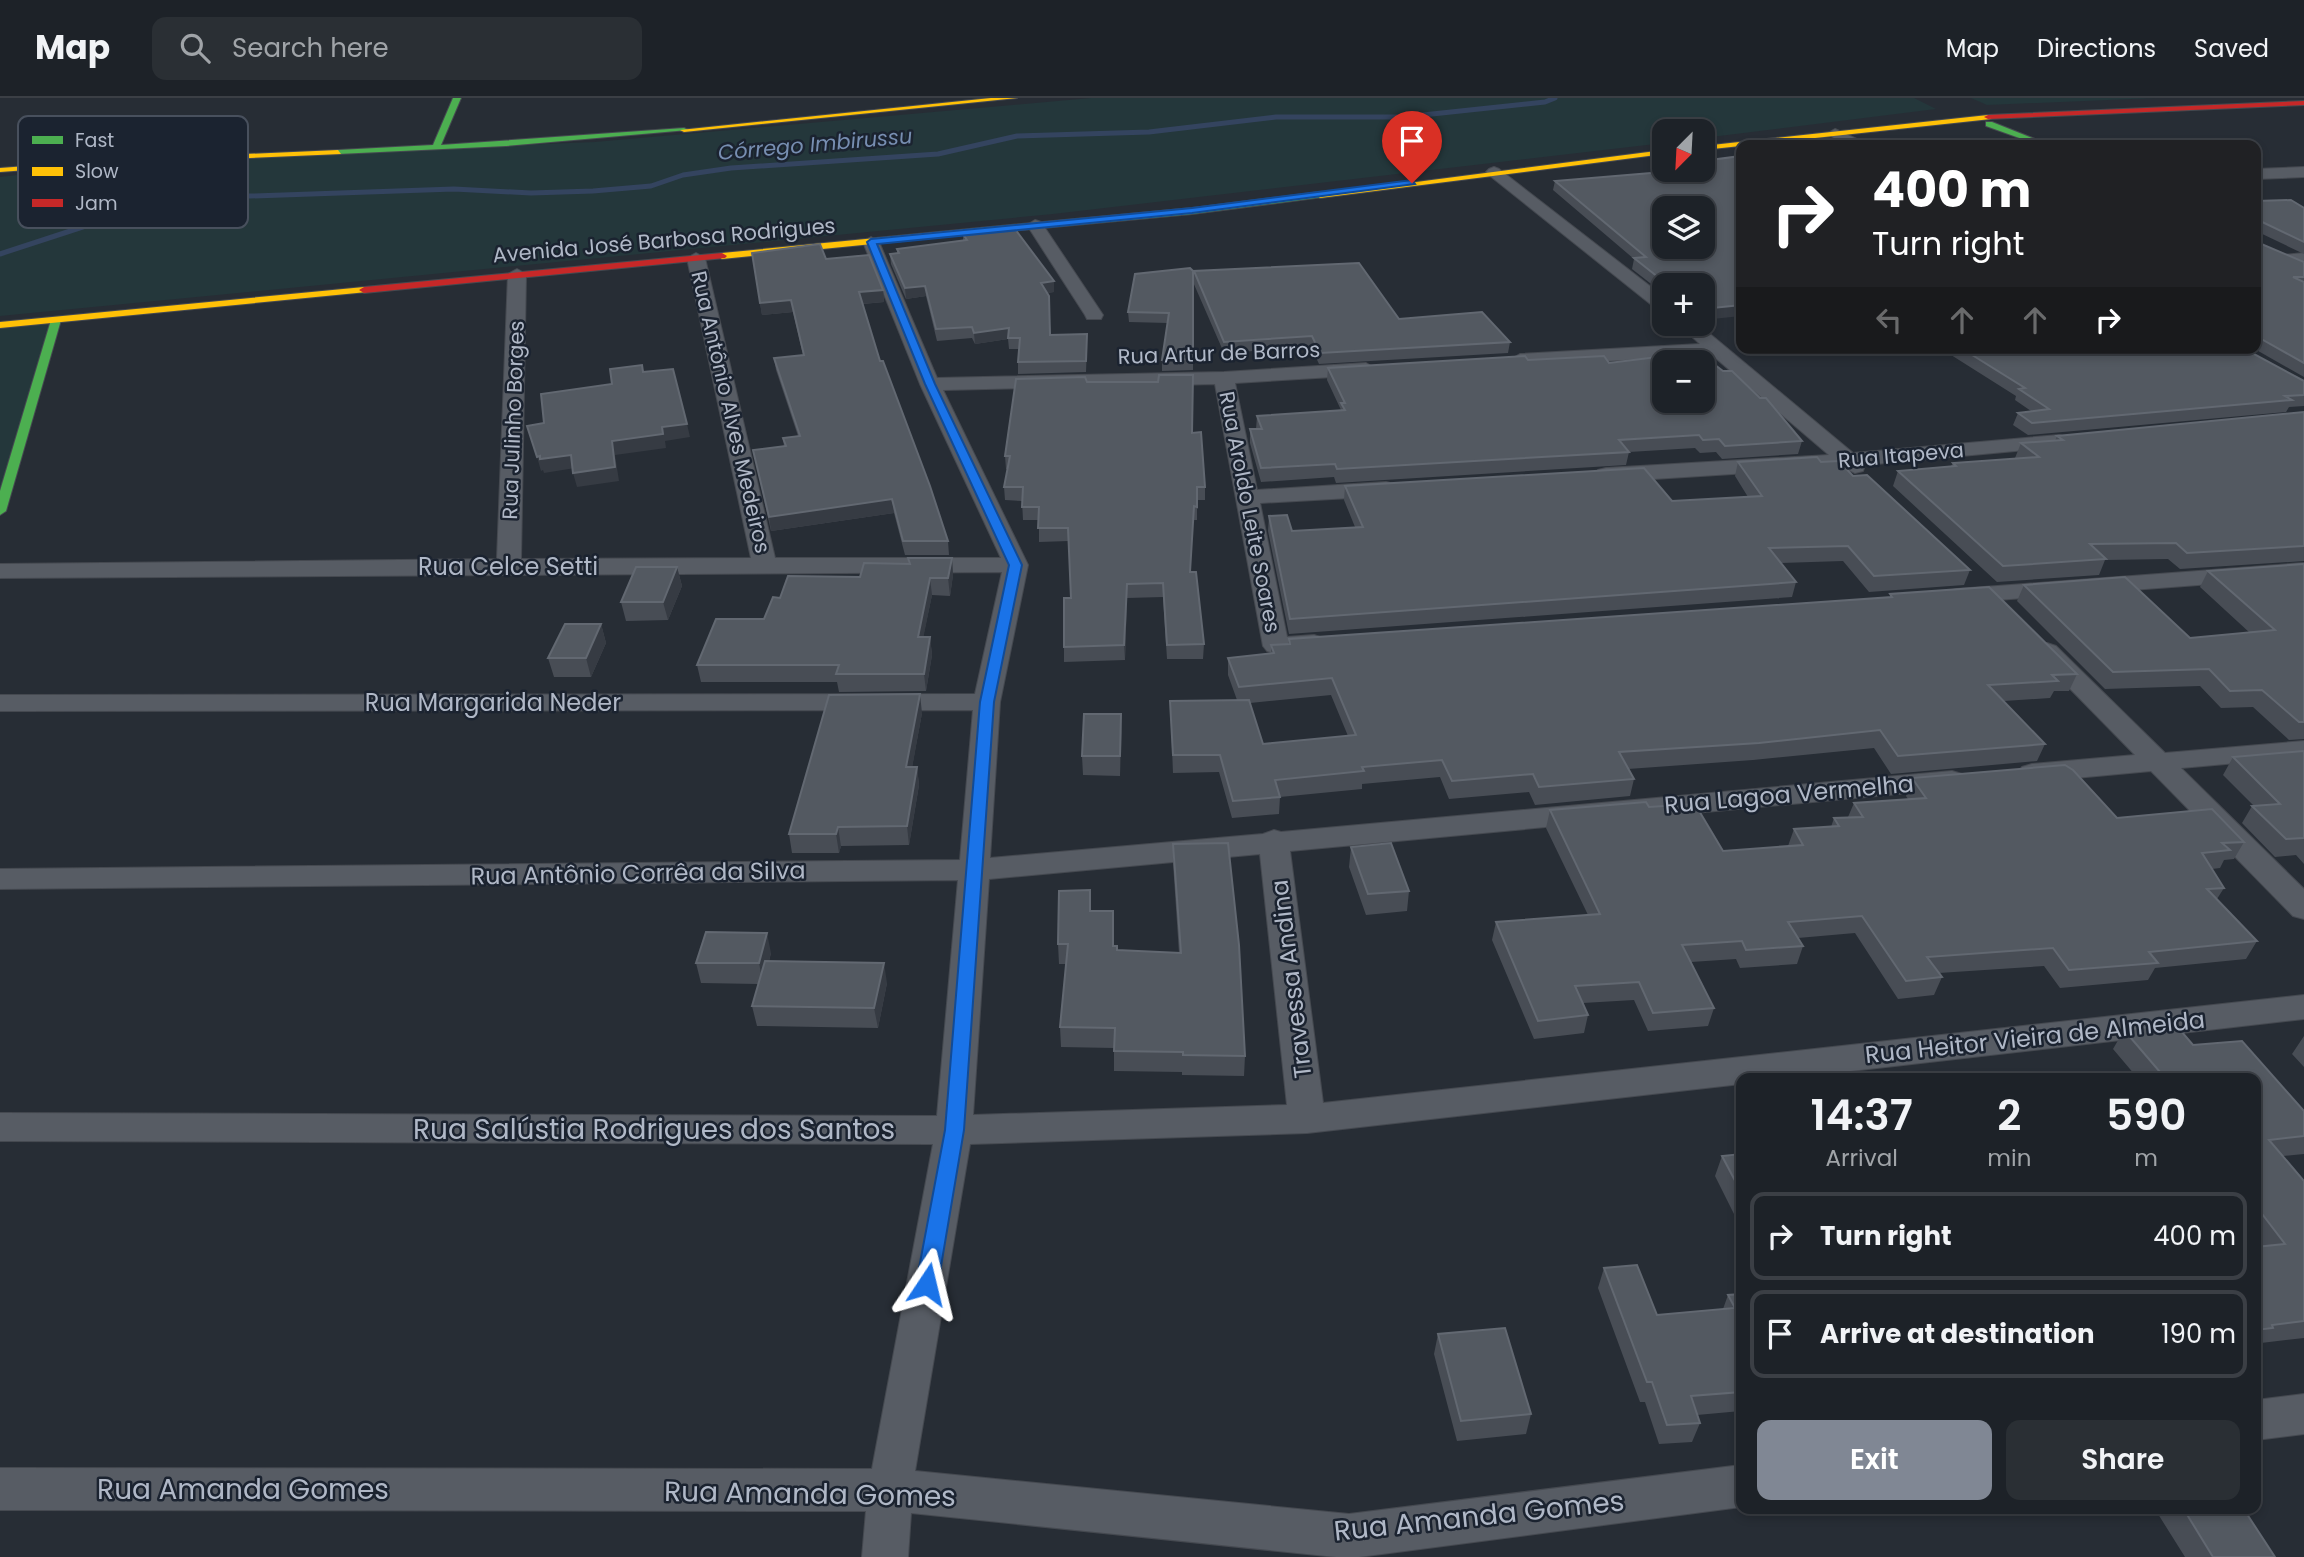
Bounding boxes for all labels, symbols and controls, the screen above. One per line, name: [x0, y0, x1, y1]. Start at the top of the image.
search box: [152, 17, 642, 80]
text: Map: [35, 24, 110, 71]
icon: search: [176, 29, 214, 67]
text: Search here: [232, 30, 389, 66]
text: Map: [1946, 32, 1999, 65]
text: Directions: [2037, 32, 2156, 65]
text: Saved: [2194, 32, 2269, 65]
pin: [1382, 111, 1442, 183]
legend: [18, 116, 248, 228]
north arrow: [1652, 119, 1715, 182]
map controls: [1652, 119, 1715, 413]
water label: Córrego Imbirussu: [717, 121, 913, 167]
icon: arrive: [1393, 122, 1431, 160]
text: Fast: [75, 127, 114, 154]
text: 400 m: [1872, 156, 2031, 224]
text: Slow: [75, 158, 119, 185]
icon: right: [1757, 168, 1848, 259]
text: Jam: [75, 190, 117, 217]
button: layers: [1652, 196, 1715, 259]
street label: Avenida José Barbosa Rodrigues: [491, 211, 837, 269]
text: Turn right: [1872, 221, 2024, 266]
street label: Rua Antônio Alves Medeiros: [684, 268, 778, 556]
button: +: [1652, 273, 1715, 336]
icon: left: [1870, 301, 1908, 339]
icon: ahead: [1943, 301, 1981, 339]
icon: ahead: [2016, 301, 2054, 339]
icon: right: [2089, 301, 2127, 339]
street label: Rua Julinho Borges: [495, 320, 531, 520]
street label: Rua Artur de Barros: [1117, 335, 1321, 371]
button: −: [1652, 350, 1715, 413]
street label: Rua Aroldo Leite Soares: [1212, 389, 1288, 635]
street label: Rua Itapeva: [1837, 435, 1965, 475]
street label: Rua Celce Setti: [418, 550, 598, 583]
street label: Rua Margarida Neder: [365, 686, 621, 719]
street label: Rua Lagoa Vermelha: [1663, 767, 1915, 821]
street label: Rua Antônio Corrêa da Silva: [470, 854, 806, 892]
street label: Travessa Andina: [1262, 878, 1320, 1080]
street label: Rua Heitor Vieira de Almeida: [1863, 1003, 2207, 1071]
text: 14:37: [1811, 1086, 1913, 1145]
text: 2: [1997, 1086, 2021, 1145]
text: 590: [2106, 1086, 2186, 1145]
street label: Rua Salústia Rodrigues dos Santos: [413, 1110, 895, 1149]
text: Arrival: [1825, 1142, 1898, 1174]
text: min: [1987, 1142, 2031, 1174]
text: m: [2134, 1142, 2158, 1174]
icon: right: [1761, 1217, 1799, 1255]
text: Turn right: [1820, 1218, 1952, 1254]
text: 400 m: [2153, 1218, 2236, 1254]
position arrow: [890, 1247, 964, 1321]
icon: arrive: [1761, 1315, 1799, 1353]
text: Arrive at destination: [1820, 1316, 2095, 1352]
text: 190 m: [2161, 1316, 2236, 1352]
button: Exit: [1757, 1420, 1992, 1500]
button: Share: [2006, 1420, 2240, 1500]
street label: Rua Amanda Gomes: [97, 1470, 389, 1509]
street label: Rua Amanda Gomes: [664, 1472, 956, 1516]
street label: Rua Amanda Gomes: [1332, 1481, 1626, 1551]

